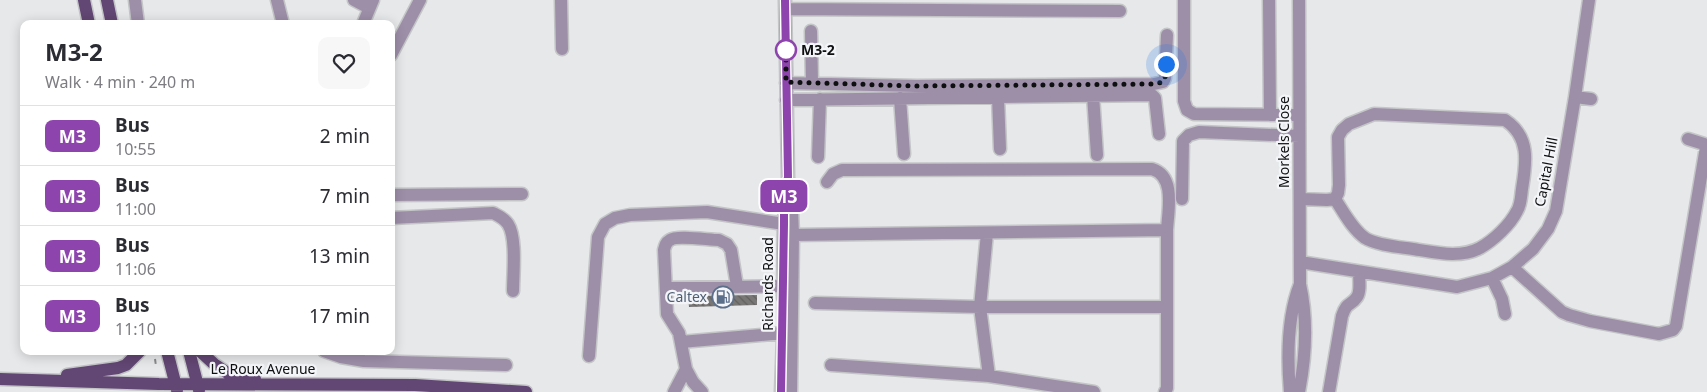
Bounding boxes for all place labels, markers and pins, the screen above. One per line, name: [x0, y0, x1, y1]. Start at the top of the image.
marker: M3-2: [775, 39, 797, 61]
place label: M3-2: [801, 40, 835, 59]
fuel station icon: Caltex: [711, 285, 735, 309]
place label: Caltex: [667, 287, 708, 306]

